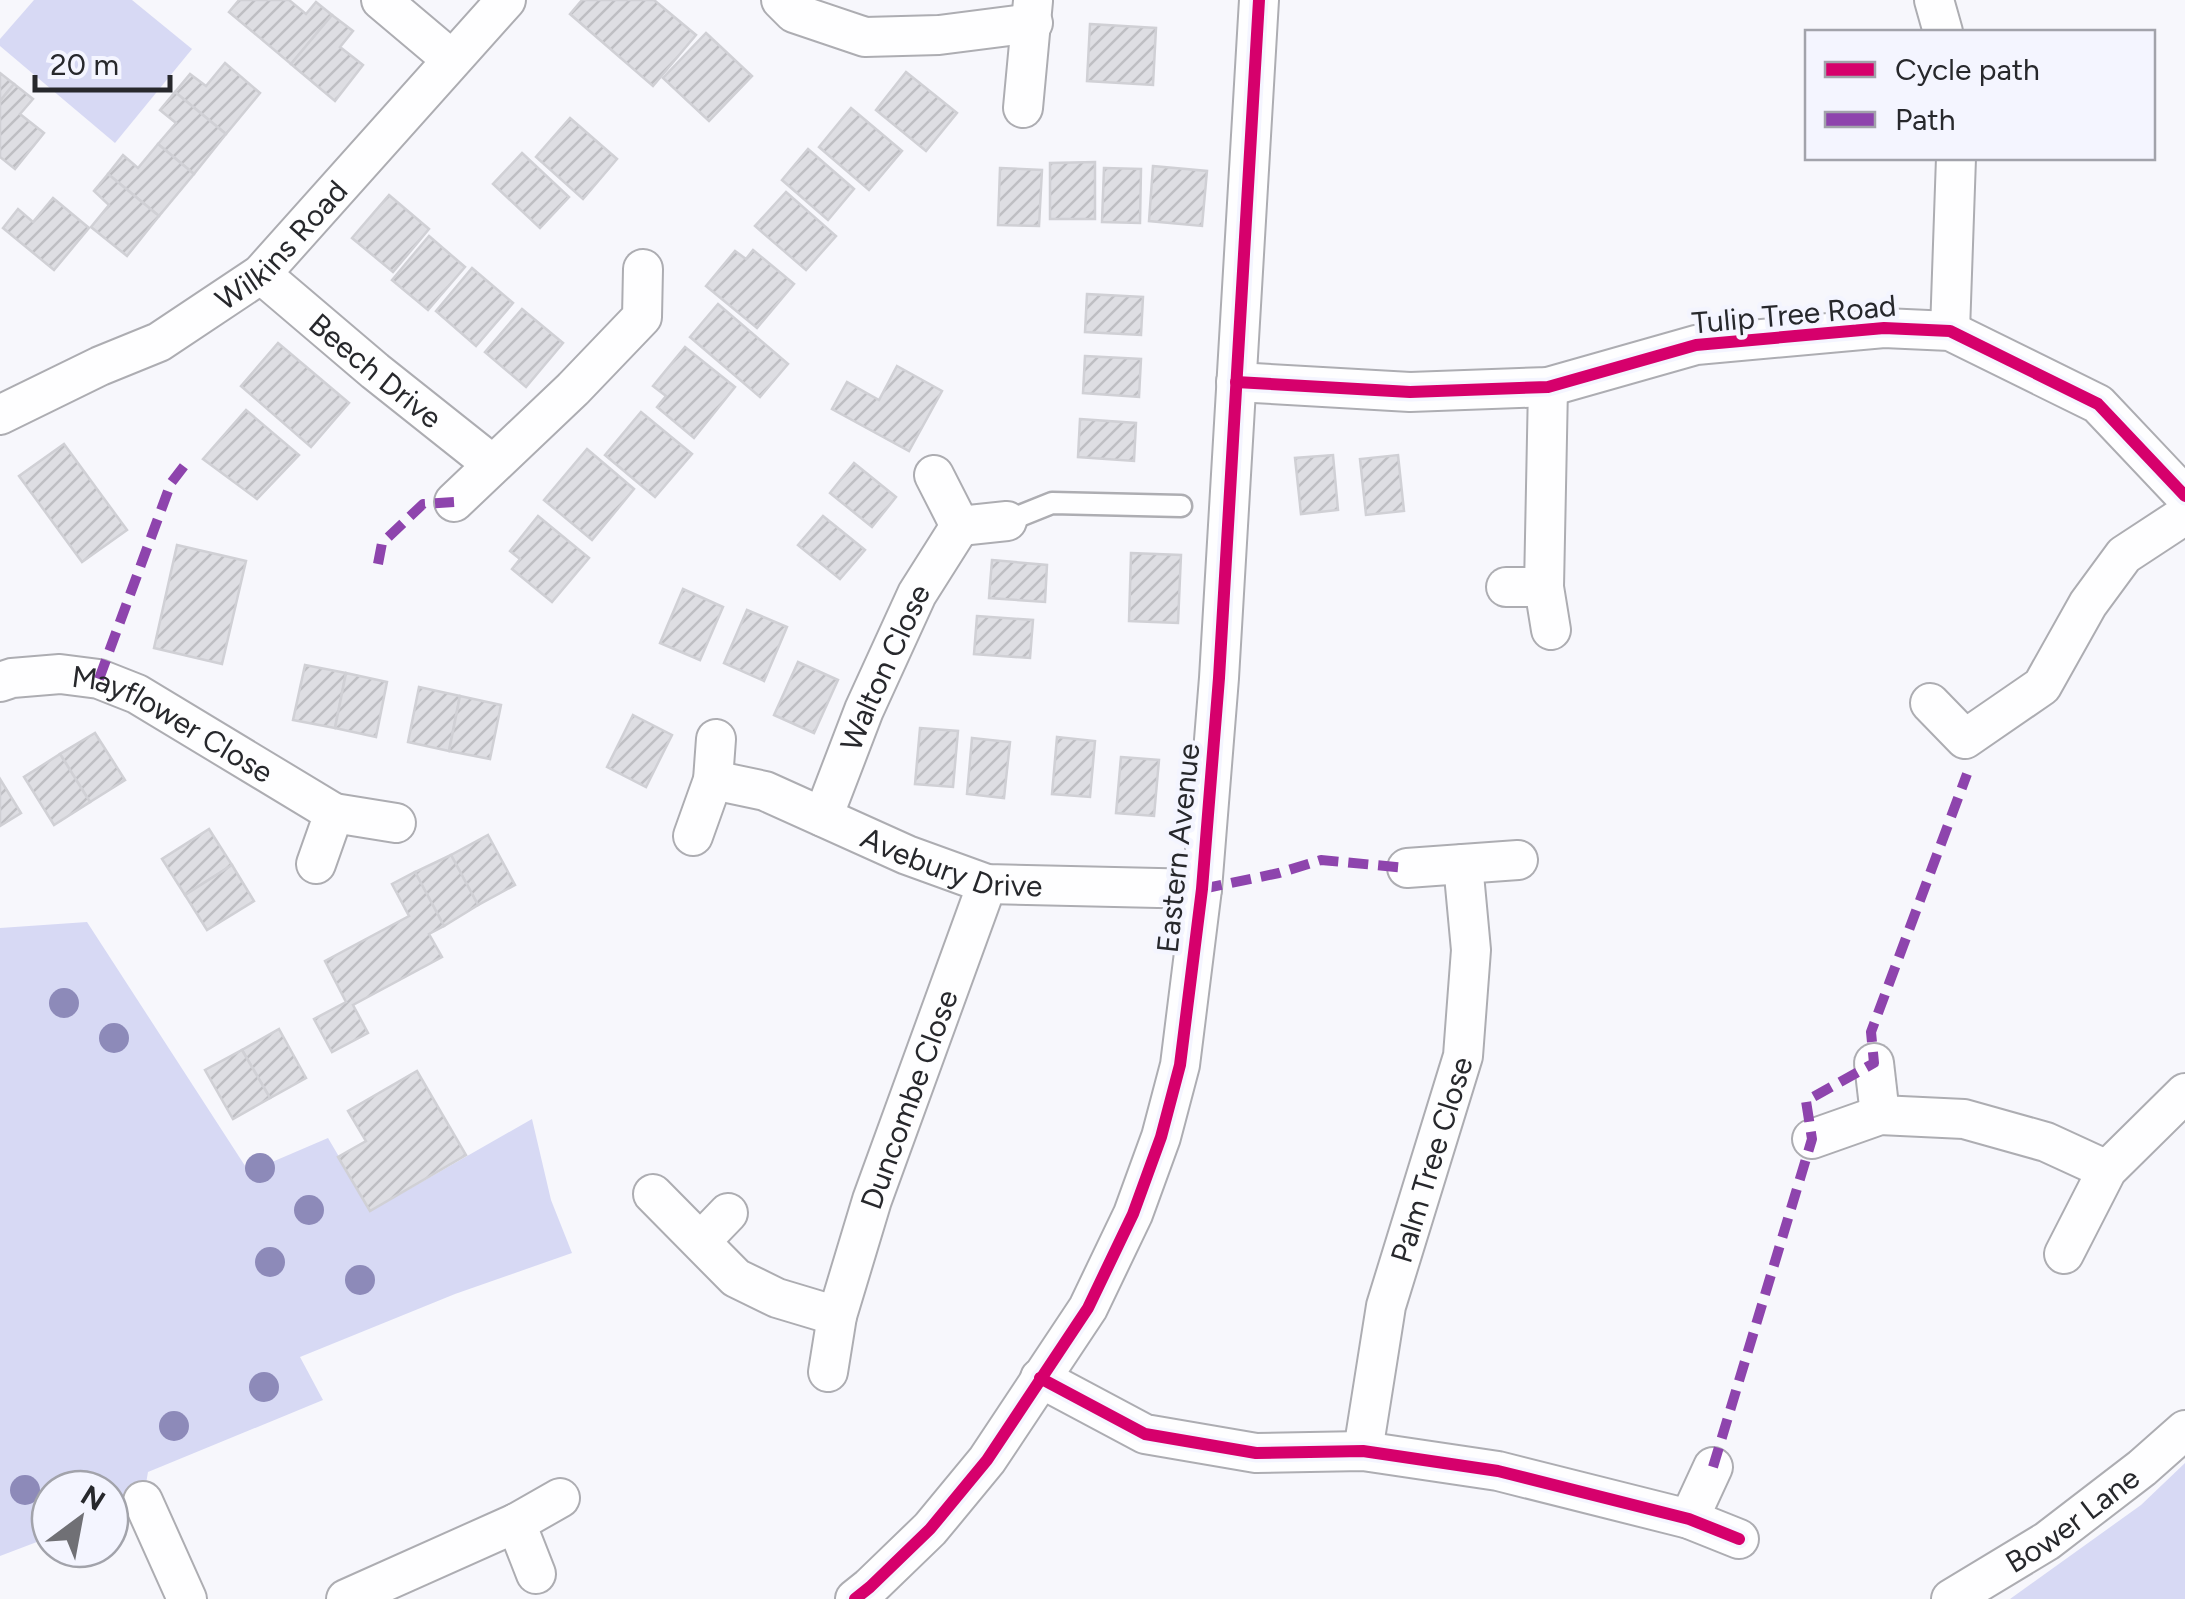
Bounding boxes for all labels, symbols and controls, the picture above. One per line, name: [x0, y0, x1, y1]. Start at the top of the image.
scale bar: [35, 30, 170, 92]
legend: [1805, 30, 2155, 160]
text: 20 m: [50, 46, 119, 83]
text: Cycle path: [1895, 51, 2040, 88]
text: Path: [1895, 101, 1955, 138]
street label: Wilkins Road: [208, 172, 355, 318]
street label: Tulip Tree Road: [1690, 287, 1898, 341]
street label: Beech Drive: [302, 305, 450, 436]
street label: Walton Close: [832, 576, 937, 756]
street label: Mayflower Close: [70, 657, 280, 791]
street label: Eastern Avenue: [1149, 741, 1207, 955]
street label: Avebury Drive: [855, 818, 1043, 904]
street label: Duncombe Close: [852, 985, 965, 1214]
street label: Palm Tree Close: [1382, 1052, 1480, 1267]
street label: Bower Lane: [1999, 1459, 2146, 1580]
north arrow: [30, 1469, 130, 1569]
text: N: [75, 1478, 111, 1518]

